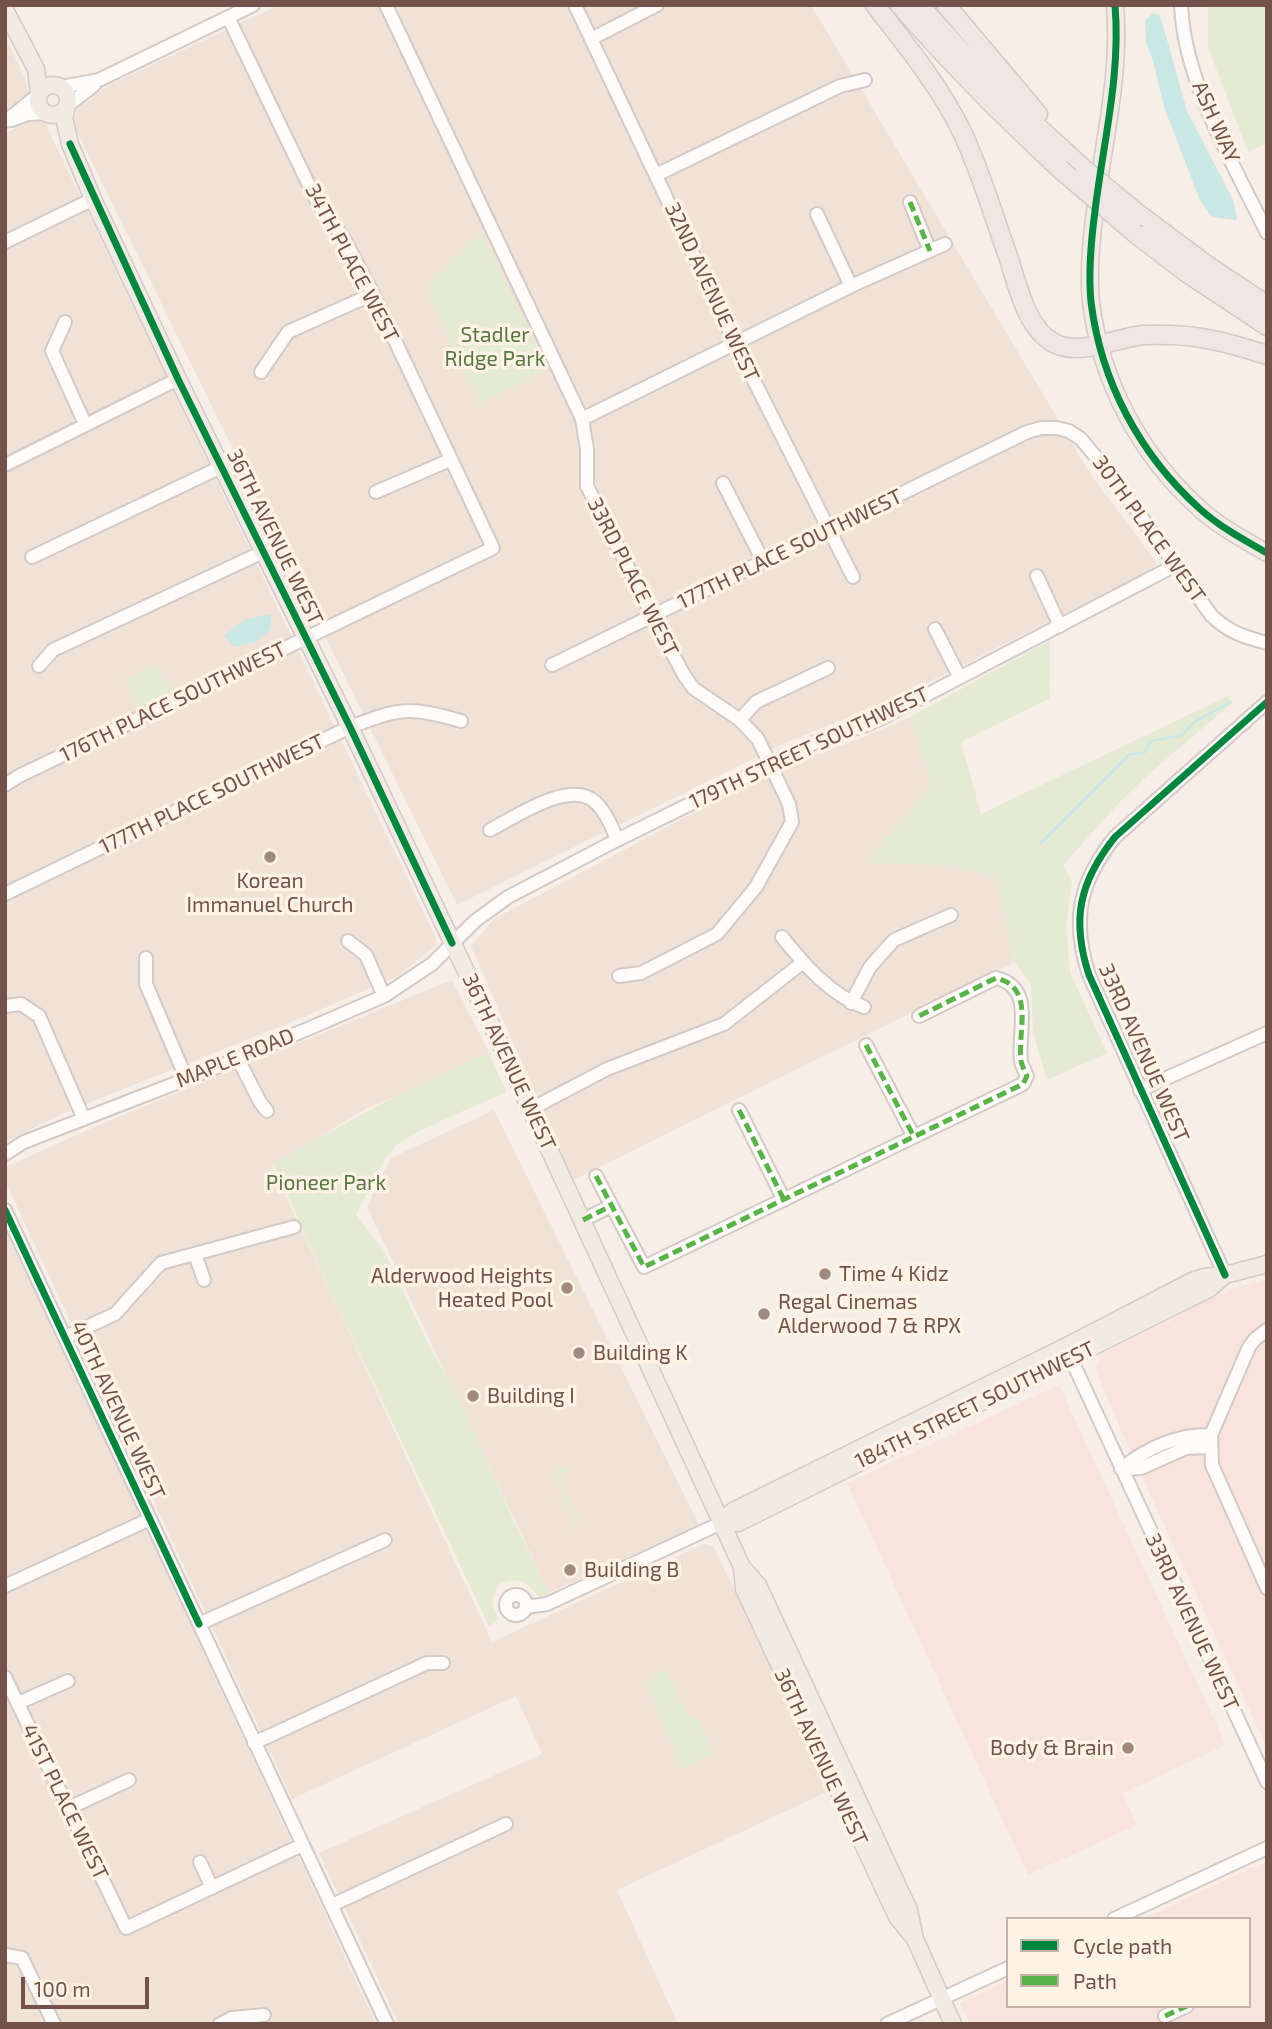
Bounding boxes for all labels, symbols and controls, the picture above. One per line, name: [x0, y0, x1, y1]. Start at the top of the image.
street label: ASH WAY: [1187, 77, 1245, 167]
street label: 34TH PLACE WEST: [300, 180, 404, 346]
street label: 32ND AVENUE WEST: [659, 198, 765, 386]
park label: Stadler Ridge Park: [445, 322, 545, 372]
street label: 36TH AVENUE WEST: [222, 445, 328, 629]
street label: 30TH PLACE WEST: [1087, 451, 1211, 607]
street label: 177TH PLACE SOUTHWEST: [673, 484, 907, 614]
street label: 33RD PLACE WEST: [582, 493, 684, 661]
street label: 176TH PLACE SOUTHWEST: [56, 636, 290, 768]
street label: 179TH STREET SOUTHWEST: [685, 681, 933, 815]
street label: 177TH PLACE SOUTHWEST: [95, 729, 329, 859]
marker: Korean Immanuel Church: [262, 849, 278, 865]
place label: Korean Immanuel Church: [187, 868, 353, 918]
street label: 33RD AVENUE WEST: [1093, 960, 1195, 1146]
street label: 36TH AVENUE WEST: [457, 969, 561, 1155]
street label: MAPLE ROAD: [172, 1023, 298, 1093]
park label: Pioneer Park: [266, 1170, 386, 1196]
place label: Time 4 Kidz: [839, 1261, 949, 1287]
place label: Alderwood Heights Heated Pool: [371, 1263, 553, 1313]
marker: Time 4 Kidz: [817, 1266, 833, 1282]
marker: Alderwood Heights Heated Pool: [559, 1280, 575, 1296]
place label: Regal Cinemas Alderwood 7 & RPX: [778, 1289, 961, 1339]
marker: Regal Cinemas Alderwood 7 & RPX: [756, 1306, 772, 1322]
street label: 40TH AVENUE WEST: [66, 1317, 170, 1503]
street label: 184TH STREET SOUTHWEST: [851, 1336, 1099, 1474]
place label: Building K: [593, 1340, 688, 1366]
marker: Building K: [571, 1345, 587, 1361]
place label: Building I: [487, 1383, 575, 1409]
marker: Building I: [465, 1388, 481, 1404]
street label: 33RD AVENUE WEST: [1140, 1529, 1244, 1715]
place label: Building B: [584, 1557, 679, 1583]
marker: Building B: [562, 1562, 578, 1578]
street label: 36TH AVENUE WEST: [769, 1664, 873, 1850]
street label: 41ST PLACE WEST: [16, 1720, 114, 1884]
place label: Body & Brain: [990, 1735, 1114, 1761]
marker: Body & Brain: [1120, 1740, 1136, 1756]
legend: [1006, 1917, 1251, 2008]
text: Cycle path: [1073, 1933, 1172, 1958]
scale bar: [24, 1962, 152, 2006]
text: Path: [1073, 1968, 1117, 1993]
text: 100 m: [34, 1976, 91, 2001]

